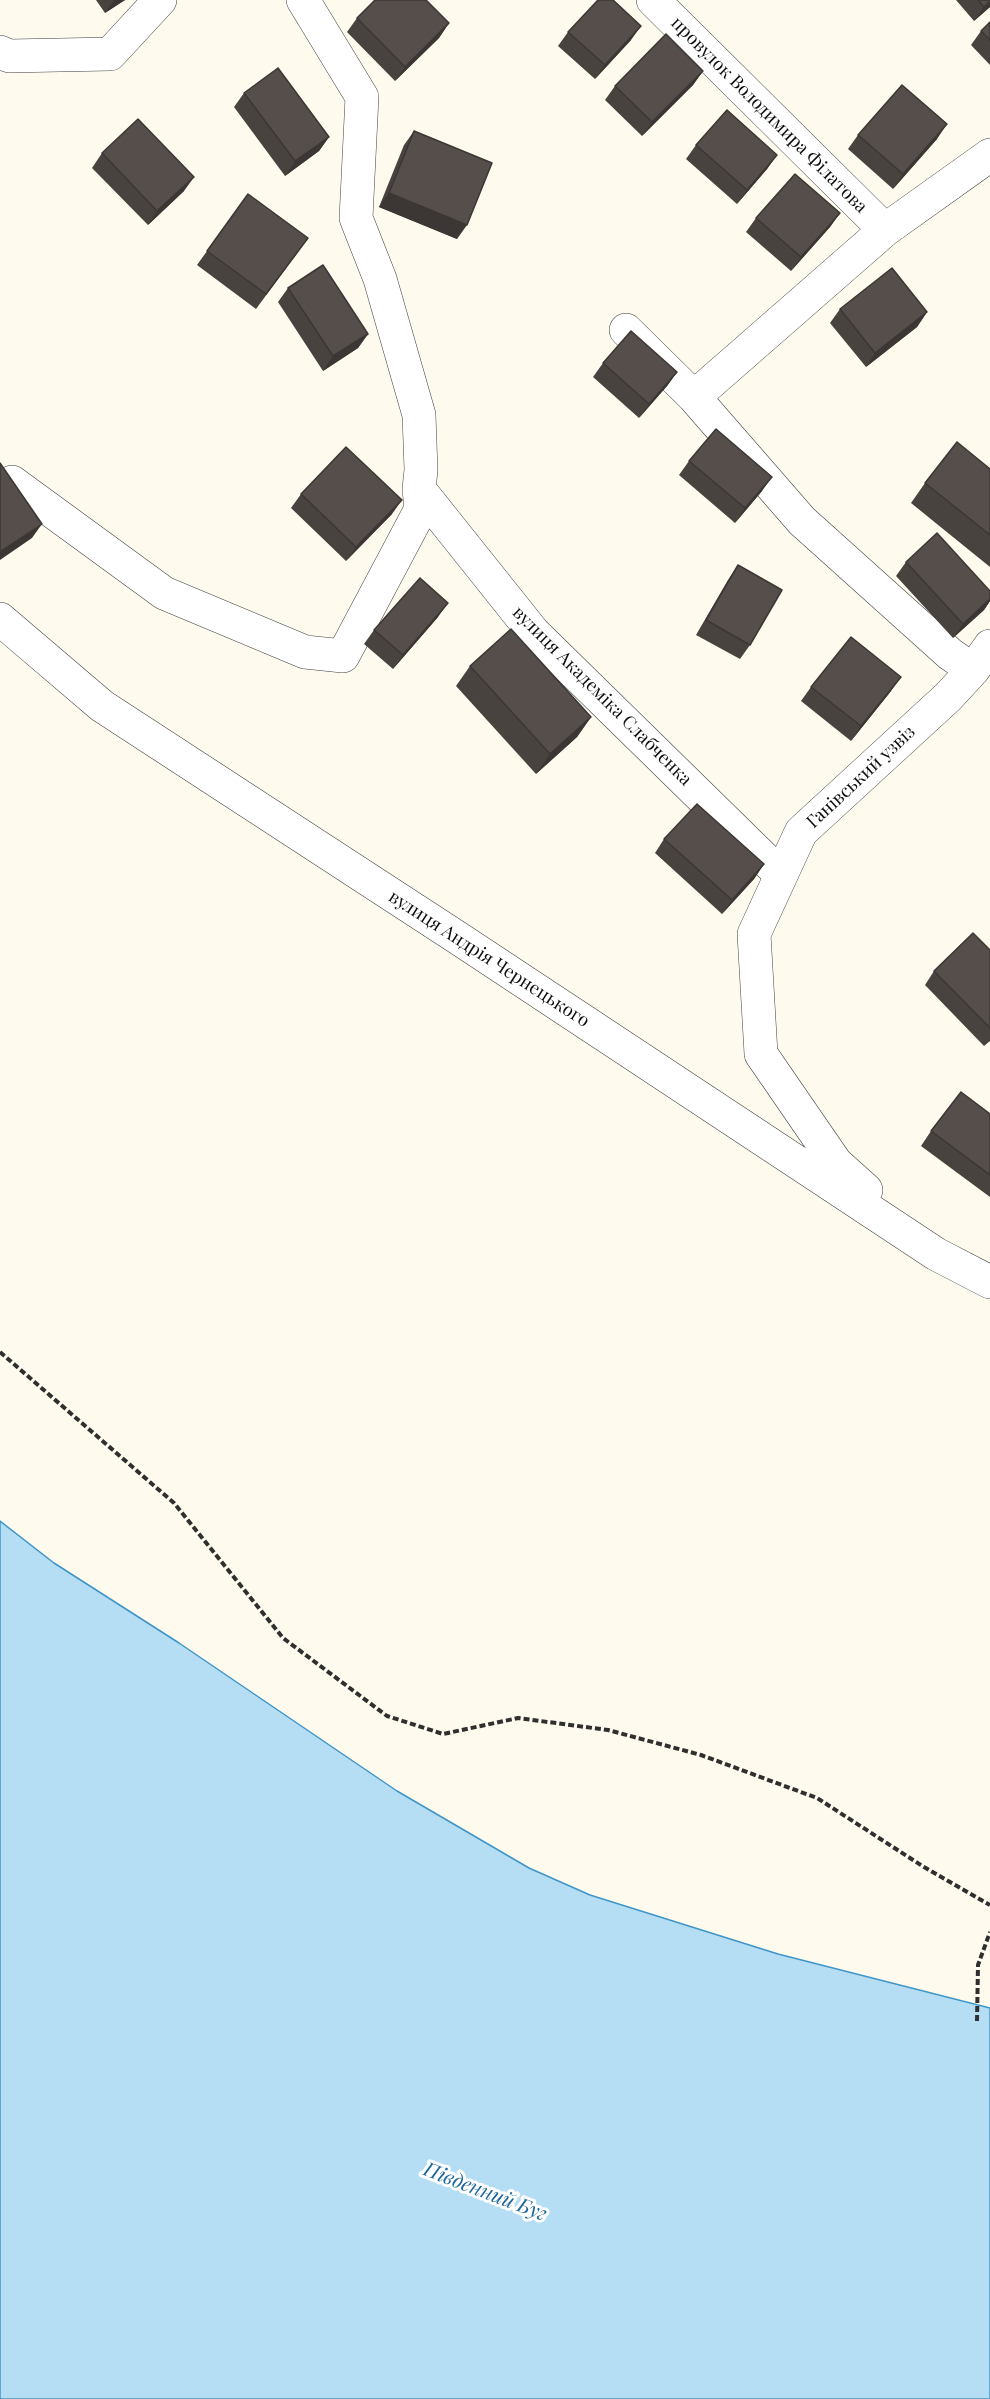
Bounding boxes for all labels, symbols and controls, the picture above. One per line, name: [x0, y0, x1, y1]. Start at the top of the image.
street label: провулок Володимира Філатова: [666, 12, 872, 218]
street label: вулиця Академіка Слабченка: [508, 602, 696, 790]
street label: Ганівський узвіз: [802, 721, 920, 833]
street label: вулиця Андрія Чернецького: [385, 886, 593, 1032]
water label: Південний Буг: [420, 2158, 550, 2226]

